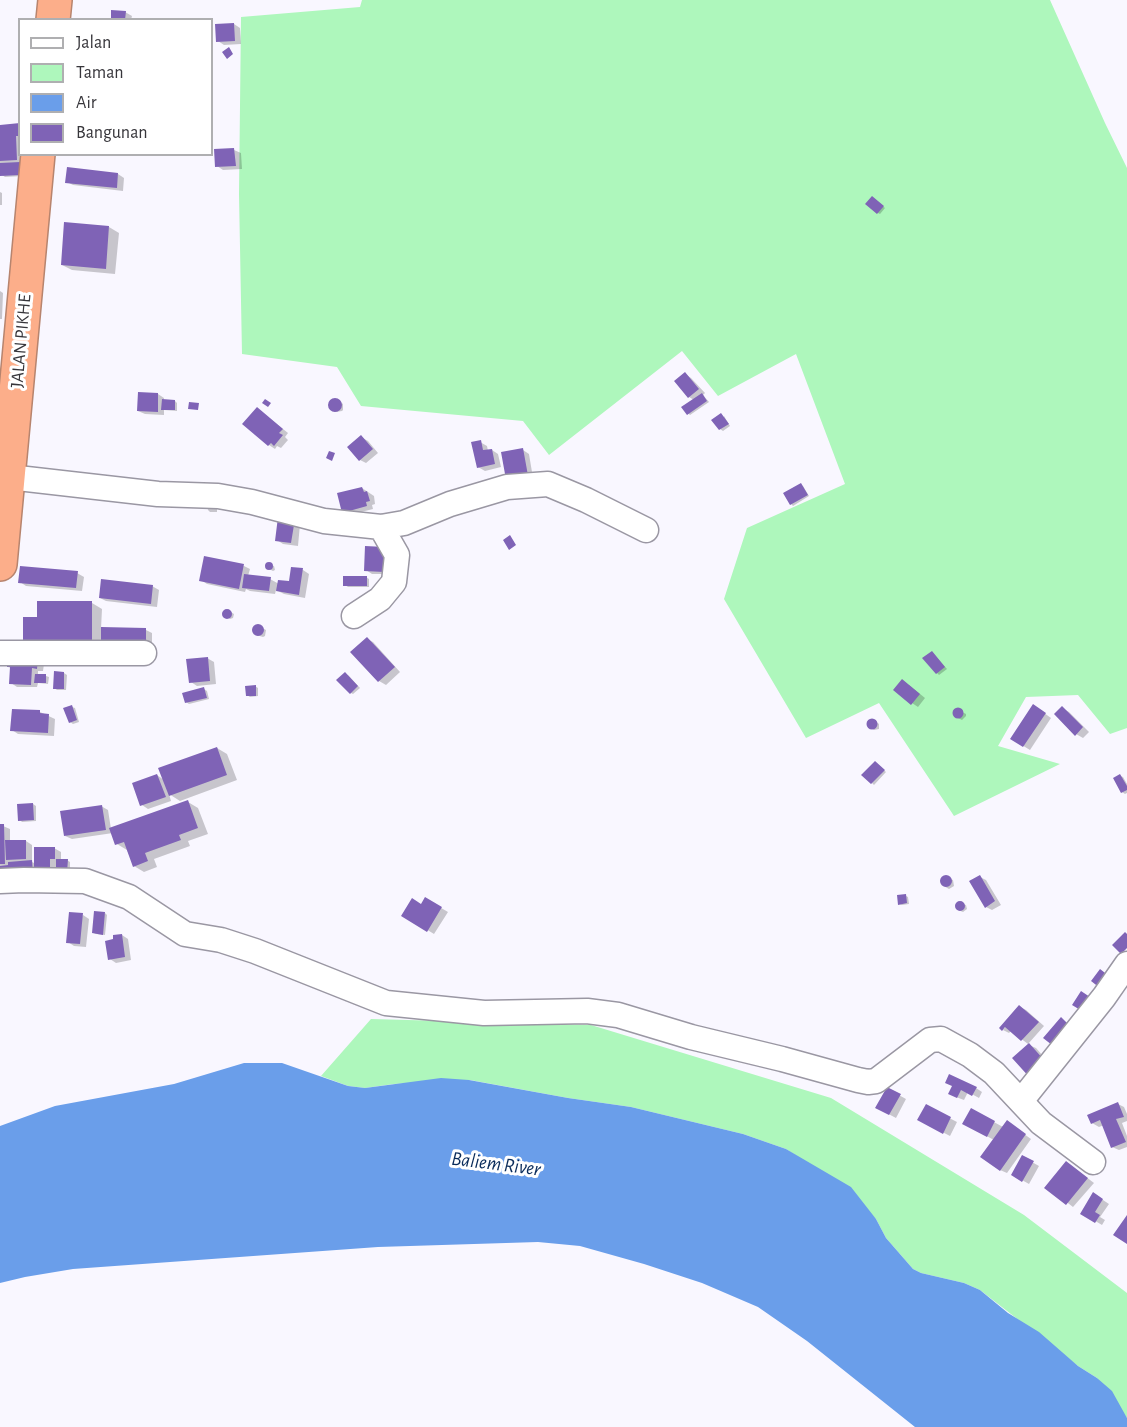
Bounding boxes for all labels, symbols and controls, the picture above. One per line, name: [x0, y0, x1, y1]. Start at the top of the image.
legend: [18, 18, 213, 156]
text: Jalan: [76, 34, 111, 52]
text: Taman: [76, 64, 124, 82]
text: Air: [76, 94, 97, 112]
text: Bangunan: [76, 124, 148, 142]
street label: JALAN PIKHE: [6, 293, 36, 389]
water label: Baliem River: [450, 1147, 542, 1181]

